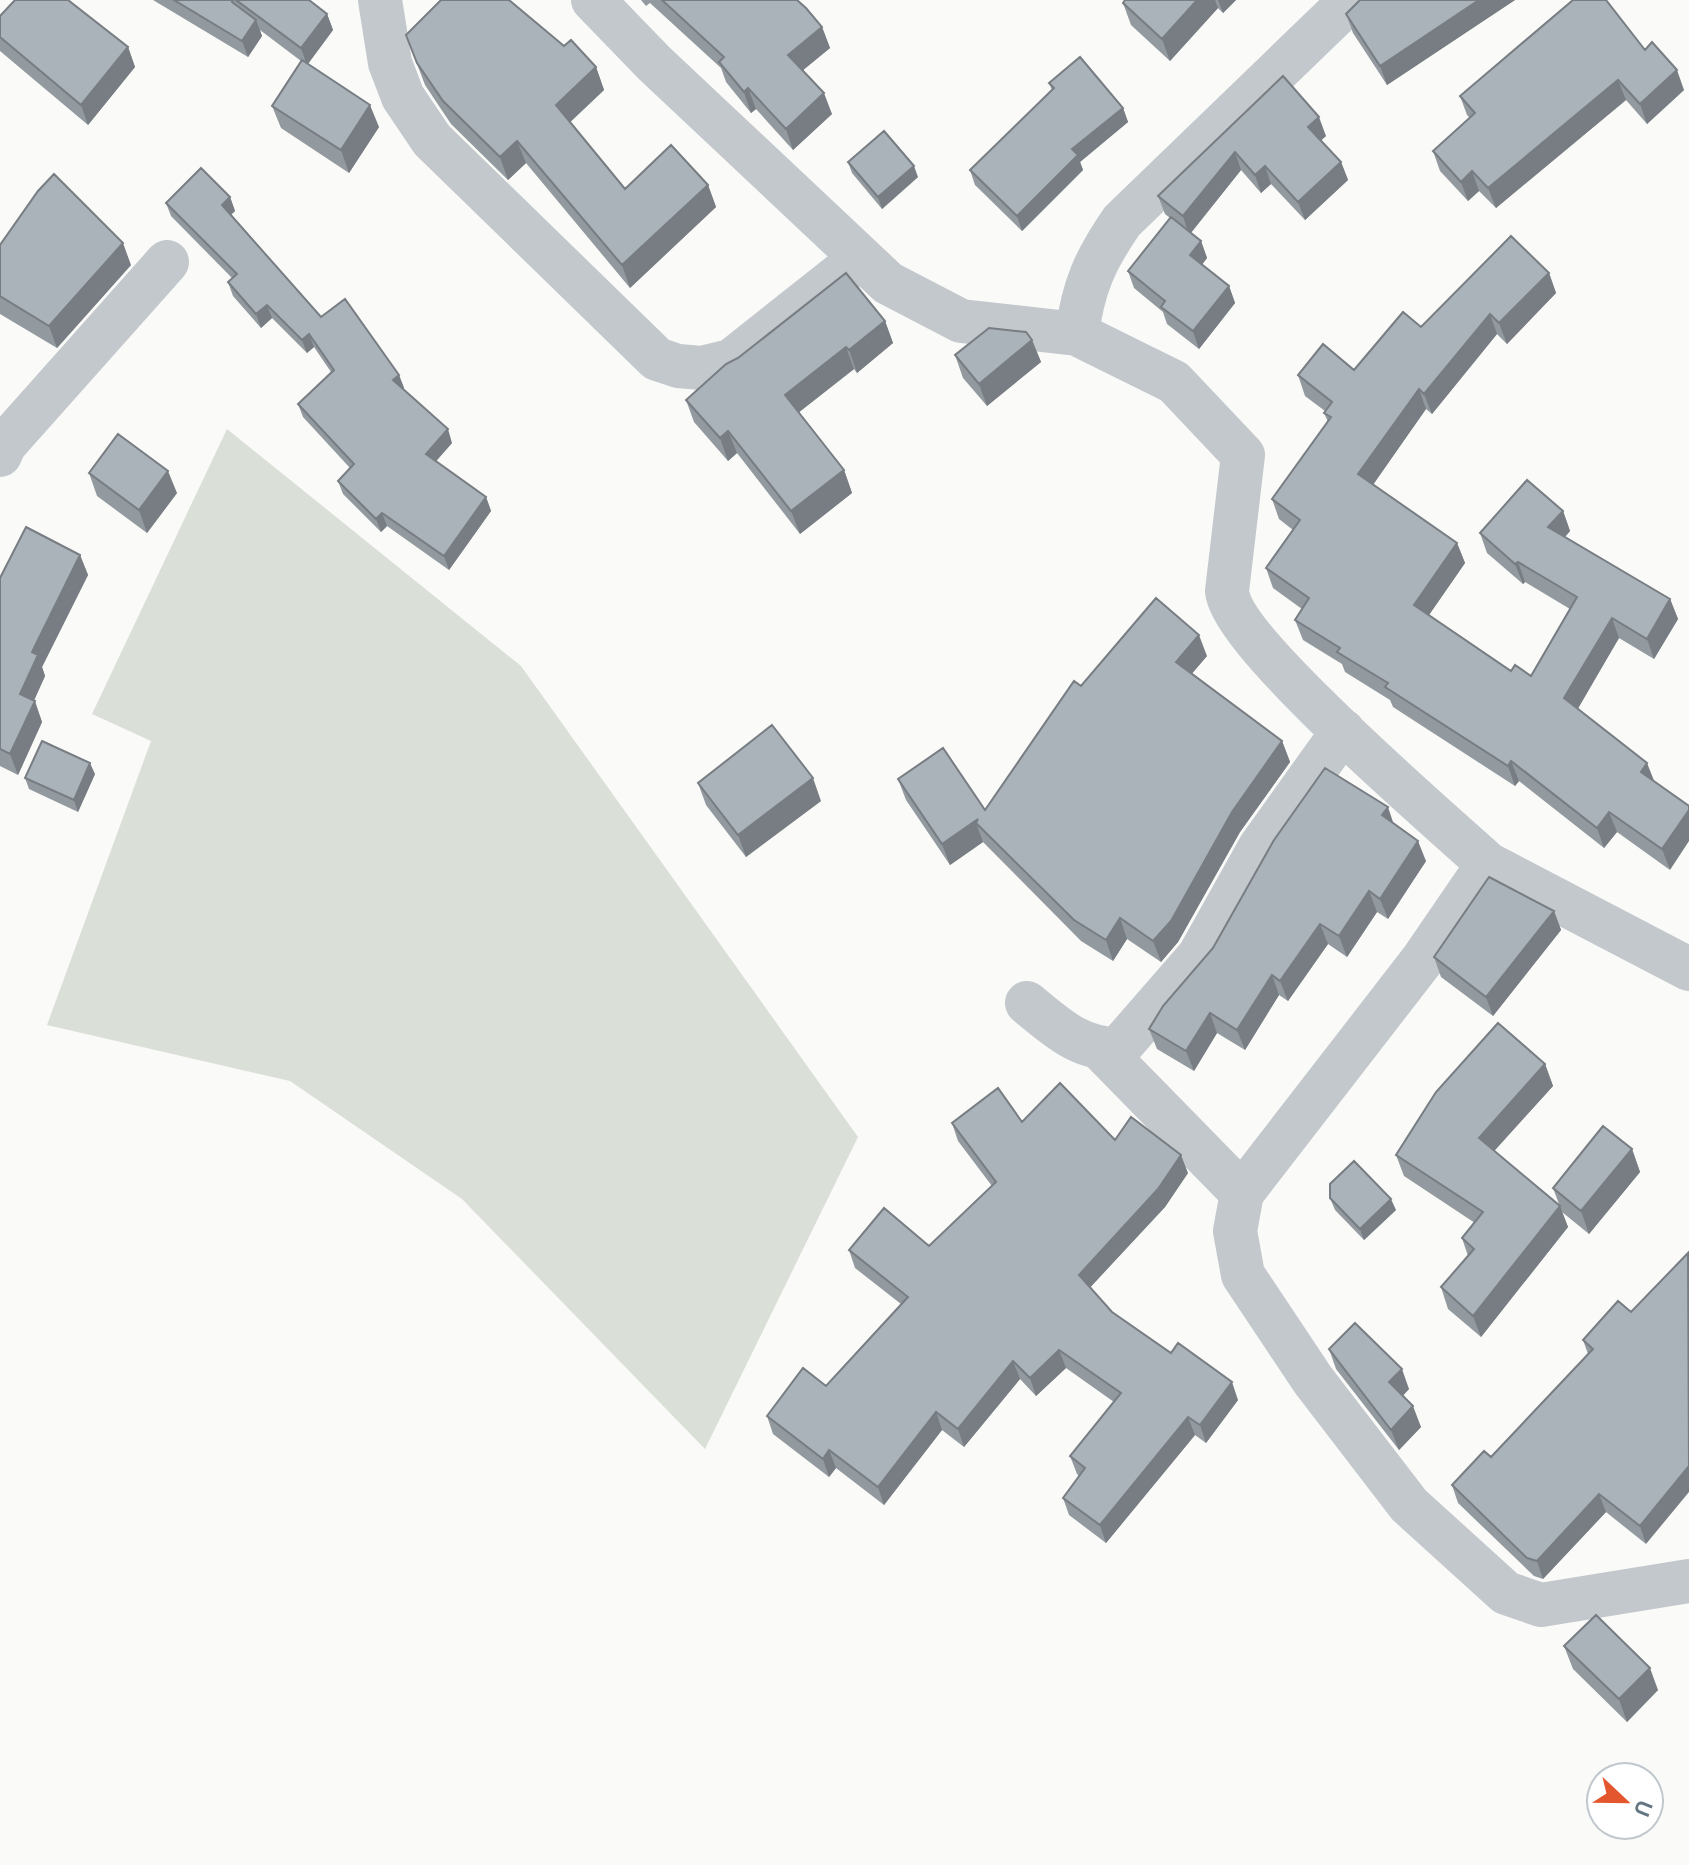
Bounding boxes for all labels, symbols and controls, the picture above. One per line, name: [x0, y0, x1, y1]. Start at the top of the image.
north arrow: [1585, 1761, 1665, 1841]
text: U: [1628, 1796, 1659, 1821]

